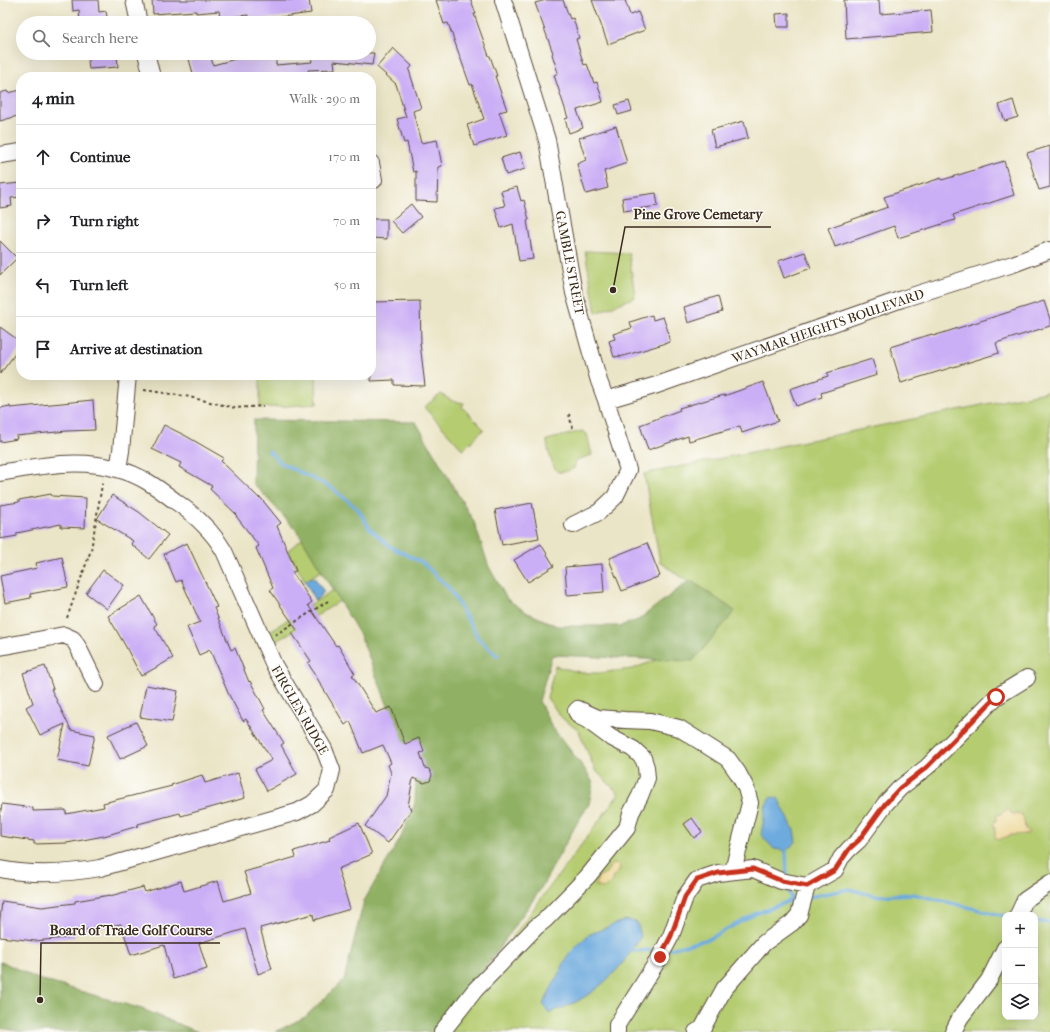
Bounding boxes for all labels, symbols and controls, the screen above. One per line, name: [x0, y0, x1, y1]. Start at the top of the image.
search box: [16, 16, 376, 60]
icon: search: [30, 27, 52, 49]
text: Search here: [62, 29, 138, 47]
text: 4 min: [32, 88, 75, 108]
text: Walk · 290 m: [289, 91, 360, 106]
icon: ahead: [32, 146, 54, 168]
text: Continue: [70, 148, 130, 166]
text: 170 m: [328, 149, 360, 164]
callout: Pine Grove Cemetary: [625, 201, 771, 227]
text: Pine Grove Cemetary: [633, 206, 764, 223]
icon: right: [32, 210, 54, 232]
street label: GAMBLE STREET: [553, 210, 588, 317]
text: Turn right: [70, 212, 139, 230]
text: 70 m: [333, 213, 360, 228]
icon: left: [32, 274, 54, 296]
text: Turn left: [70, 276, 128, 294]
text: 50 m: [334, 277, 360, 292]
street label: WAYMAR HEIGHTS BOULEVARD: [729, 286, 926, 366]
icon: arrive: [32, 338, 54, 360]
text: Arrive at destination: [70, 340, 202, 358]
street label: FIRGLEN RIDGE: [268, 663, 332, 757]
route start: [987, 688, 1005, 706]
map controls: [1002, 912, 1038, 1020]
button: +: [1002, 912, 1038, 948]
callout: Board of Trade Golf Course: [41, 917, 220, 943]
text: Board of Trade Golf Course: [50, 922, 213, 939]
route end: [651, 948, 669, 966]
button: −: [1002, 948, 1038, 984]
button: layers: [1002, 984, 1038, 1020]

